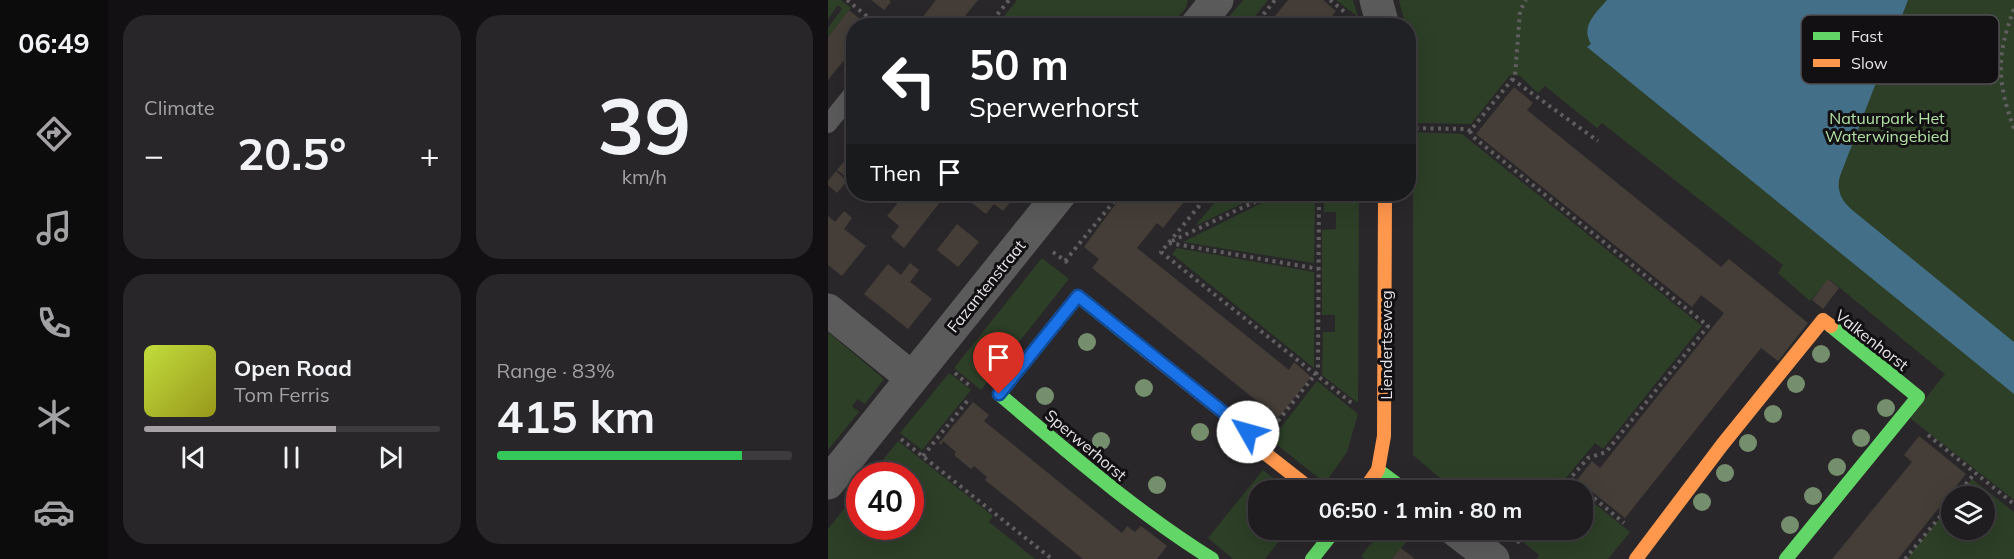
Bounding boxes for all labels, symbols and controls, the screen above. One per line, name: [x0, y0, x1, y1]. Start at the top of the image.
legend: [1801, 15, 1999, 84]
text: 06:49: [18, 26, 90, 60]
text: Fast: [1851, 26, 1883, 46]
text: 50 m: [969, 38, 1069, 91]
icon: left: [870, 42, 948, 120]
text: Slow: [1851, 53, 1888, 73]
text: 39: [597, 76, 691, 174]
text: Sperwerhorst: [969, 90, 1139, 124]
text: Climate: [144, 95, 215, 120]
park label: Natuurpark Het Waterwingebied: [1825, 108, 1949, 146]
icon: directions: [33, 113, 75, 155]
text: 20.5°: [237, 125, 346, 181]
text: −: [144, 134, 164, 175]
text: +: [420, 134, 440, 175]
icon: arrive: [933, 156, 966, 189]
text: Then: [870, 159, 921, 187]
text: km/h: [622, 164, 667, 189]
icon: music: [33, 207, 75, 249]
street label: Fazantenstraat: [943, 235, 1030, 336]
street label: Liendertseweg: [1376, 290, 1396, 400]
icon: phone: [33, 302, 75, 344]
street label: Valkenhorst: [1831, 305, 1913, 375]
pin: [973, 332, 1024, 394]
icon: arrive: [982, 341, 1015, 374]
text: Open Road: [234, 354, 352, 382]
text: Range · 83%: [497, 358, 615, 383]
text: Tom Ferris: [234, 382, 330, 407]
text: 415 km: [497, 388, 655, 444]
icon: climate: [33, 396, 75, 438]
position arrow: [1216, 400, 1280, 464]
street label: Sperwerhorst: [1041, 405, 1131, 485]
icon: previous: [177, 441, 210, 474]
icon: pause: [275, 441, 308, 474]
icon: next: [374, 441, 407, 474]
speed limit sign: 40: [846, 462, 924, 540]
map controls: [1941, 486, 1995, 540]
button: layers: [1941, 486, 1995, 540]
icon: car: [33, 491, 75, 533]
text: 06:50 · 1 min · 80 m: [1319, 496, 1522, 524]

